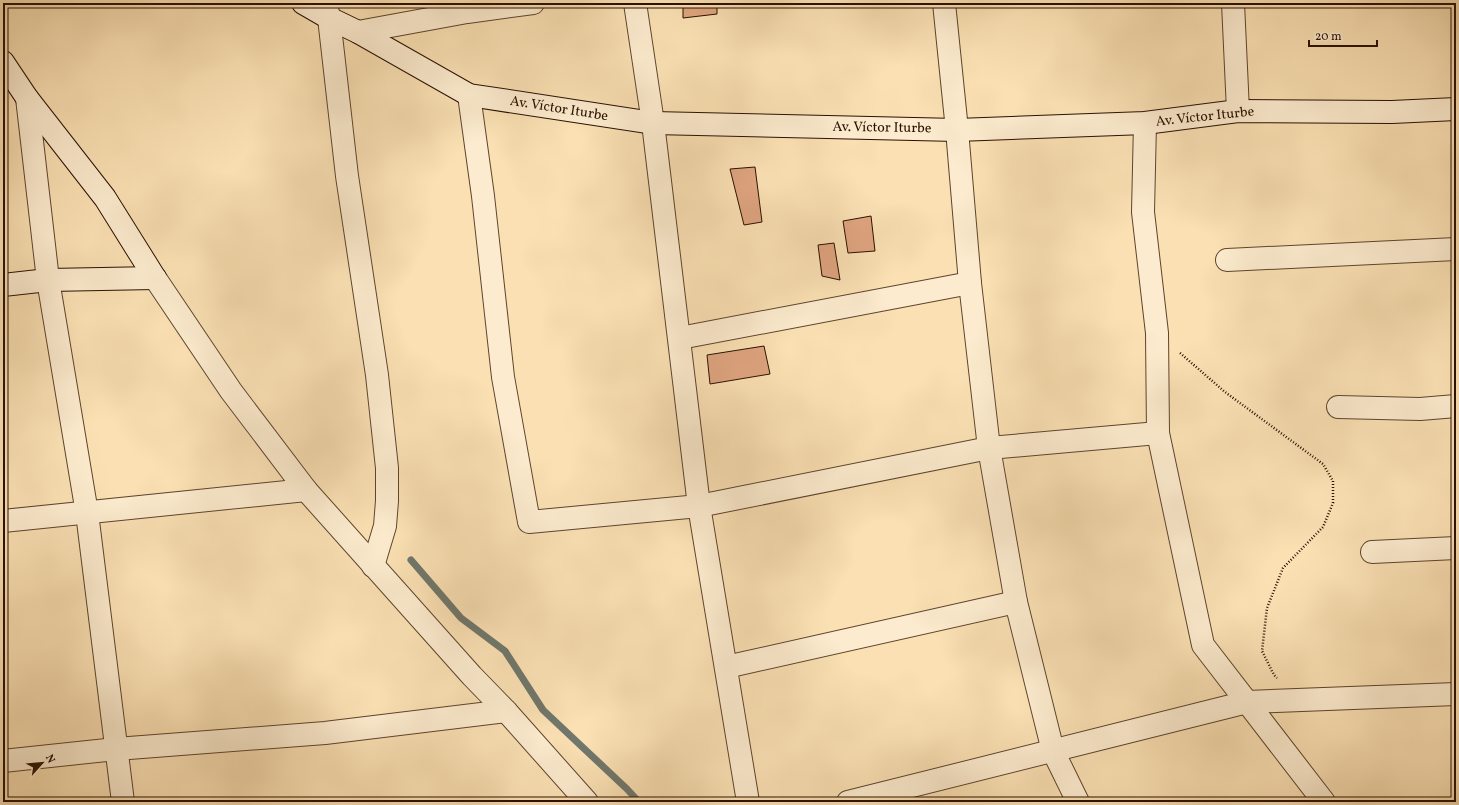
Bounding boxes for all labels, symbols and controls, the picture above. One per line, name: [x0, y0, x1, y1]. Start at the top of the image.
scale bar: [1309, 22, 1377, 48]
text: 20 m: [1315, 29, 1342, 45]
street label: Av. Víctor Iturbe: [509, 92, 610, 126]
street label: Av. Víctor Iturbe: [1155, 102, 1256, 132]
street label: Av. Víctor Iturbe: [832, 118, 932, 138]
north arrow: [22, 743, 62, 783]
text: N: [41, 752, 58, 766]

